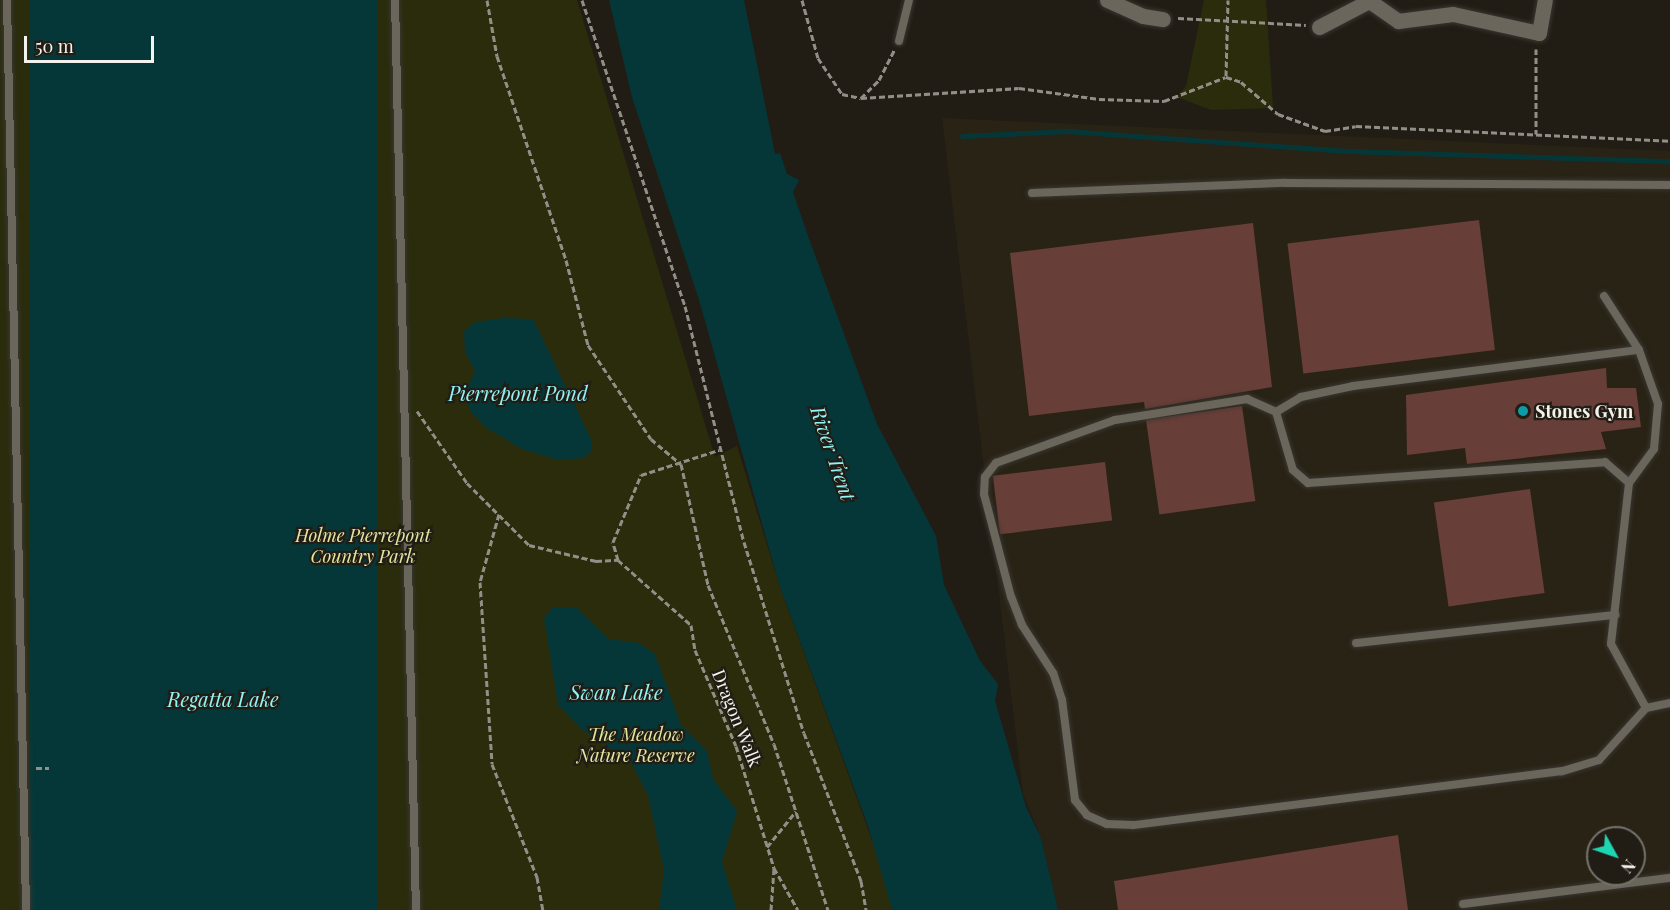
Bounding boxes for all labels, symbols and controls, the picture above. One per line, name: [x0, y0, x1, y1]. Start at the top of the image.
scale bar: [27, 24, 158, 62]
text: 50 m: [35, 34, 74, 58]
water label: Pierrepont Pond: [448, 380, 588, 404]
place label: Stones Gym: [1535, 400, 1633, 422]
water label: River Trent: [807, 403, 861, 503]
marker: Stones Gym: [1516, 404, 1530, 418]
park label: Holme Pierrepont Country Park: [295, 525, 431, 568]
street label: Dragon Walk: [708, 666, 766, 770]
water label: Swan Lake: [570, 679, 662, 703]
water label: Regatta Lake: [167, 686, 279, 710]
park label: The Meadow Nature Reserve: [577, 724, 695, 766]
north arrow: [1586, 826, 1646, 886]
text: N: [1617, 855, 1640, 878]

